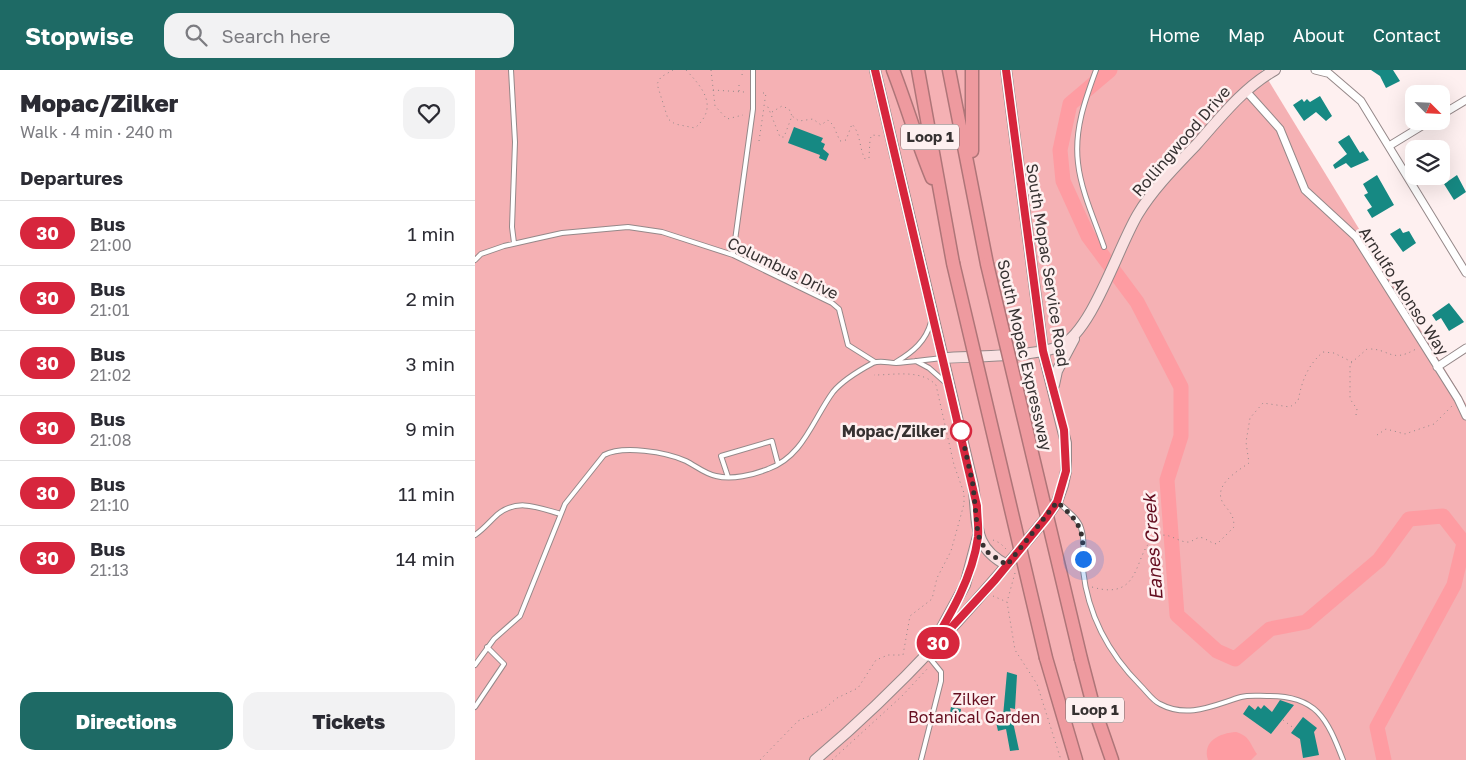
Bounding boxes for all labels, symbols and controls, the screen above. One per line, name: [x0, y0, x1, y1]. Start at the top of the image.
search box: [164, 13, 514, 58]
text: Stopwise: [25, 21, 134, 50]
icon: search: [182, 21, 210, 49]
text: Search here: [222, 24, 330, 47]
text: Home: [1149, 24, 1200, 46]
text: Map: [1228, 24, 1265, 46]
text: About: [1293, 24, 1345, 46]
text: Contact: [1373, 24, 1441, 46]
street label: Rollingwood Drive: [1128, 82, 1234, 200]
north arrow: [1405, 85, 1450, 130]
map controls: [1405, 85, 1450, 185]
button: heart: [403, 87, 455, 139]
text: Mopac/Zilker: [20, 88, 178, 117]
text: Walk · 4 min · 240 m: [20, 122, 173, 142]
road number: Loop 1: [901, 124, 959, 150]
button: layers: [1405, 140, 1450, 185]
street label: South Mopac Service Road: [1022, 162, 1074, 368]
text: Departures: [20, 166, 123, 189]
text: Bus: [90, 212, 125, 235]
text: 30: [36, 222, 59, 244]
text: 1 min: [407, 222, 455, 245]
street label: Arnulfo Alonso Way: [1355, 223, 1453, 359]
street label: Columbus Drive: [724, 232, 842, 304]
text: 21:00: [90, 235, 132, 255]
street label: South Mopac Expressway: [993, 257, 1057, 453]
text: Bus: [90, 277, 125, 300]
text: 30: [36, 287, 59, 309]
text: 2 min: [406, 287, 455, 310]
text: 21:01: [90, 300, 130, 320]
text: Bus: [90, 342, 125, 365]
text: 30: [36, 352, 59, 374]
text: 3 min: [406, 352, 455, 375]
text: 21:02: [90, 365, 131, 385]
text: Bus: [90, 407, 125, 430]
text: 30: [36, 417, 59, 439]
text: 9 min: [405, 417, 455, 440]
marker: Mopac/Zilker: [950, 420, 972, 442]
place label: Mopac/Zilker: [842, 421, 946, 441]
text: 21:08: [90, 430, 132, 450]
text: Bus: [90, 472, 125, 495]
text: 30: [36, 482, 59, 504]
text: 11 min: [398, 482, 455, 505]
water label: Eanes Creek: [1137, 491, 1167, 601]
text: 21:10: [90, 495, 130, 515]
text: Bus: [90, 537, 125, 560]
text: 30: [36, 547, 59, 569]
text: 14 min: [396, 547, 455, 570]
your location: [1071, 547, 1096, 572]
text: 21:13: [90, 560, 129, 580]
line badge: 30: [915, 627, 961, 659]
text: 30: [927, 632, 949, 654]
park label: Zilker Botanical Garden: [908, 689, 1040, 727]
button: Directions: [20, 692, 233, 750]
button: Tickets: [243, 692, 455, 750]
road number: Loop 1: [1066, 698, 1124, 722]

